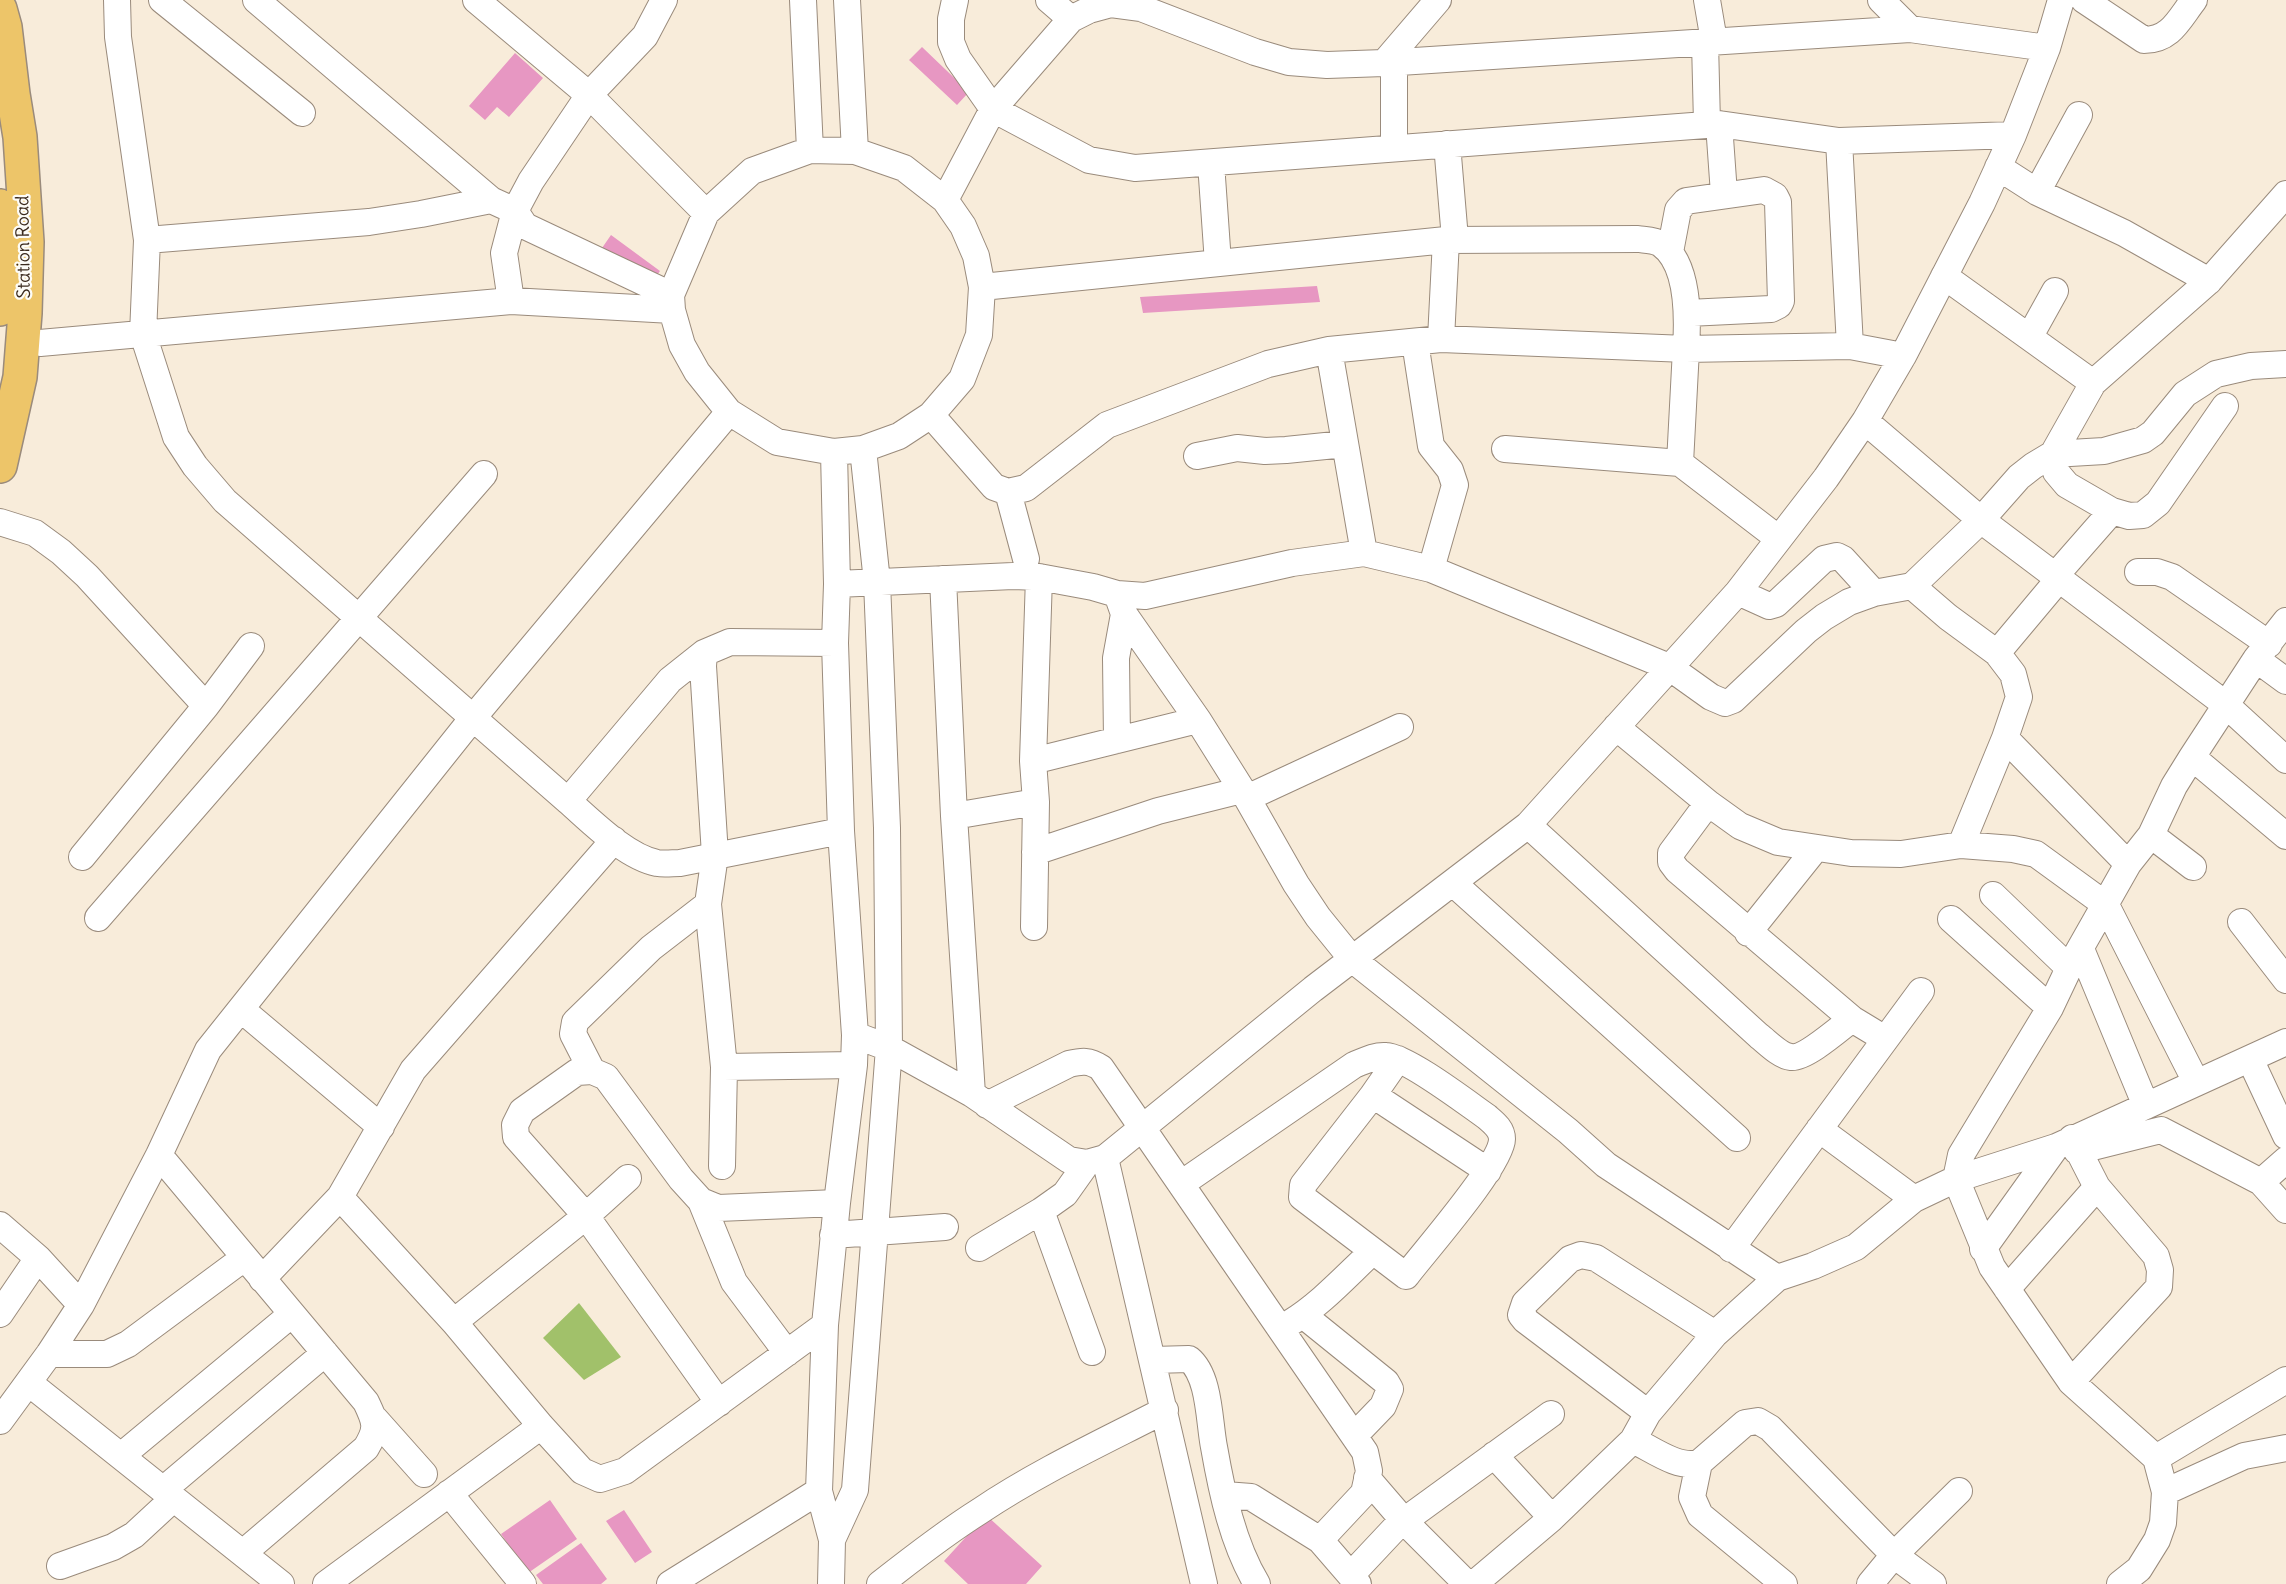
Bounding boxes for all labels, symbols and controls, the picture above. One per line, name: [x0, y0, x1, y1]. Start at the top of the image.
street label: Station Road: [12, 195, 36, 299]

